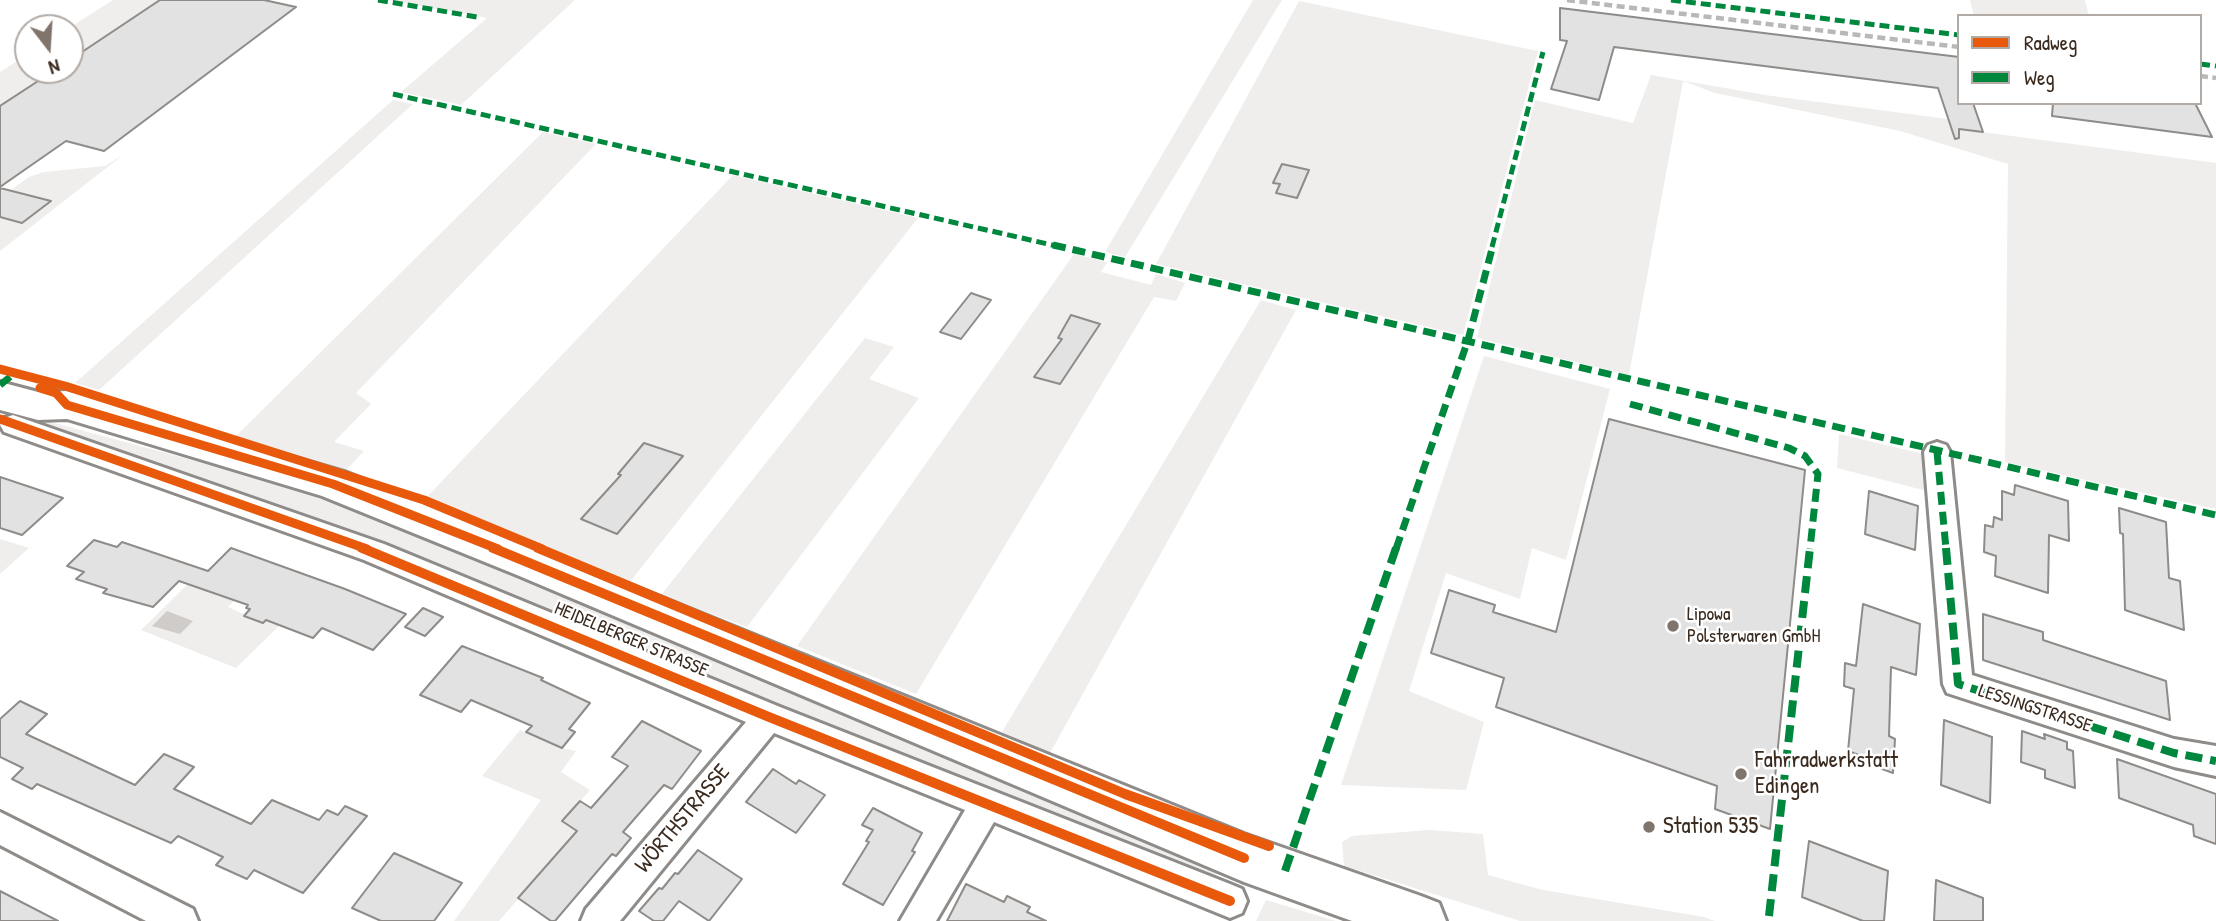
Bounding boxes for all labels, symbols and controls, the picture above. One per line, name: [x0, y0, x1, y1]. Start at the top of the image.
north arrow: [14, 14, 84, 84]
legend: [1957, 14, 2202, 105]
text: Radweg: [2024, 28, 2077, 57]
text: N: [46, 53, 63, 81]
text: Weg: [2024, 63, 2055, 92]
street label: HEIDELBERGER STRASSE: [551, 597, 711, 683]
place label: Lipowa Polsterwaren GmbH: [1687, 604, 1820, 648]
marker: Lipowa Polsterwaren GmbH: [1665, 618, 1681, 634]
street label: LESSINGSTRASSE: [1975, 680, 2095, 738]
place label: Fahrradwerkstatt Edingen: [1755, 747, 1898, 801]
street label: WÖRTHSTRASSE: [630, 759, 736, 879]
marker: Fahrradwerkstatt Edingen: [1733, 766, 1749, 782]
place label: Station 535: [1663, 813, 1758, 841]
marker: Station 535: [1641, 819, 1657, 835]

